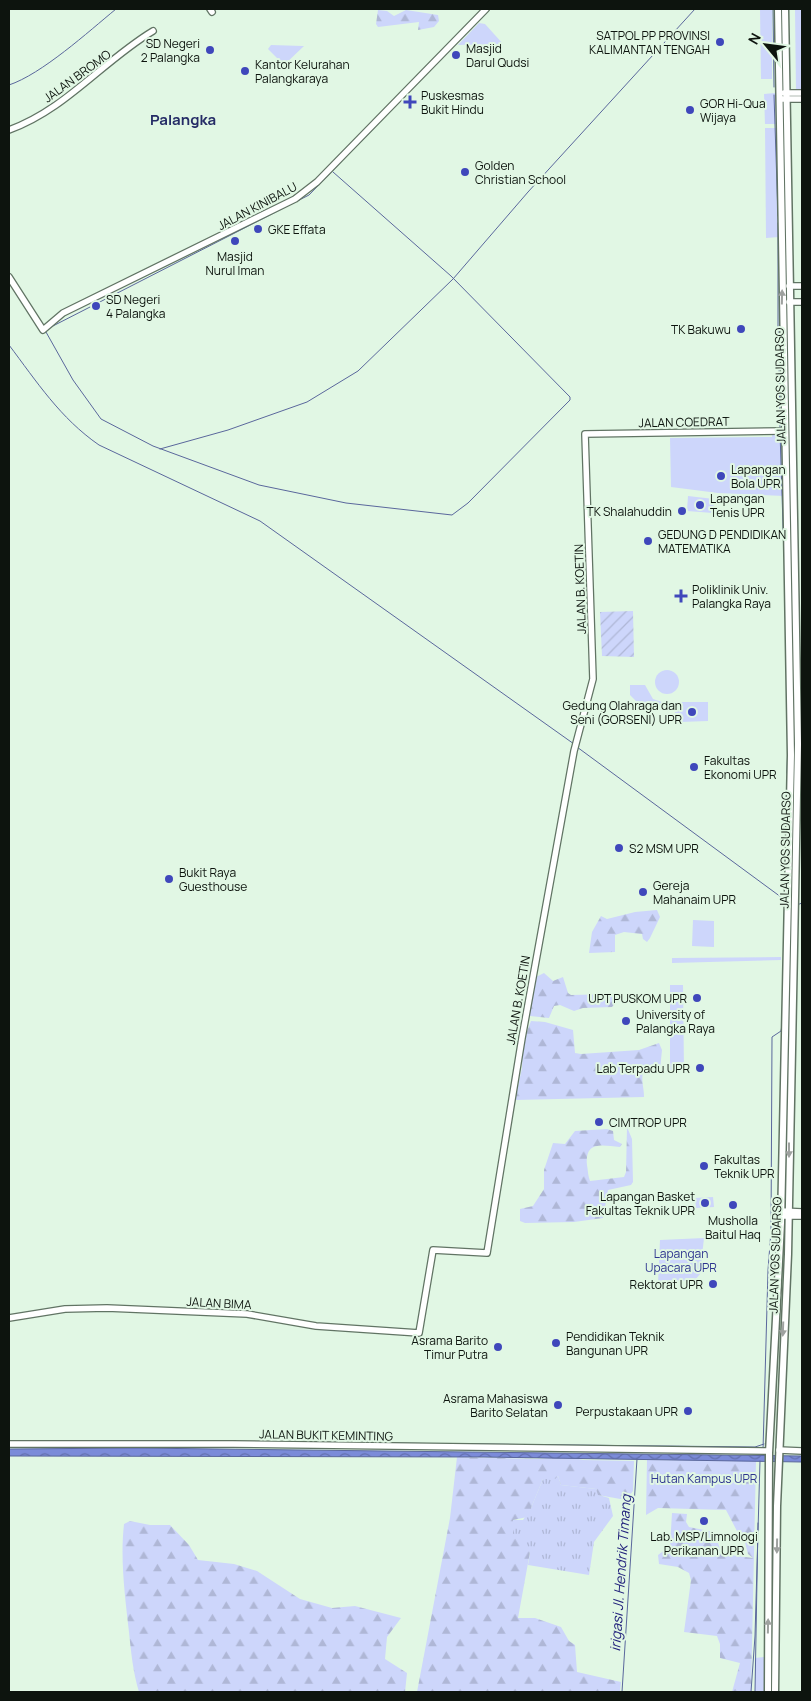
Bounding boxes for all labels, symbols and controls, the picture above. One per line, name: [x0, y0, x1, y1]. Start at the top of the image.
north arrow: [741, 20, 791, 70]
place label: SATPOL PP PROVINSI KALIMANTAN TENGAH: [589, 27, 710, 58]
text: N: [743, 29, 765, 47]
place label: SD Negeri 2 Palangka: [141, 35, 200, 66]
marker: SATPOL PP PROVINSI KALIMANTAN TENGAH: [714, 36, 726, 48]
place label: Masjid Darul Qudsi: [466, 40, 529, 71]
marker: SD Negeri 2 Palangka: [204, 44, 216, 56]
street label: JALAN BROMO: [40, 46, 114, 106]
marker: Masjid Darul Qudsi: [450, 49, 462, 61]
place label: Kantor Kelurahan Palangkaraya: [255, 56, 350, 87]
marker: Kantor Kelurahan Palangkaraya: [239, 65, 251, 77]
place label: Puskesmas Bukit Hindu: [421, 87, 484, 118]
marker: Puskesmas Bukit Hindu: [403, 95, 417, 109]
place label: GOR Hi-Qua Wijaya: [700, 95, 766, 126]
marker: GOR Hi-Qua Wijaya: [684, 104, 696, 116]
district label: Palangka: [150, 109, 216, 130]
place label: Golden Christian School: [475, 157, 566, 188]
marker: Golden Christian School: [459, 166, 471, 178]
street label: JALAN KINIBALU: [214, 178, 300, 234]
place label: GKE Effata: [268, 221, 326, 238]
marker: GKE Effata: [252, 223, 264, 235]
marker: Masjid Nurul Iman: [229, 235, 241, 247]
place label: Masjid Nurul Iman: [206, 248, 264, 279]
one-way arrow: [778, 289, 786, 305]
place label: SD Negeri 4 Palangka: [106, 291, 165, 322]
marker: SD Negeri 4 Palangka: [90, 300, 102, 312]
place label: TK Bakuwu: [671, 321, 731, 338]
marker: TK Bakuwu: [735, 323, 747, 335]
street label: JALAN YOS SUDARSO: [770, 327, 790, 445]
street label: JALAN COEDRAT: [638, 413, 730, 431]
place label: Lapangan Bola UPR: [731, 461, 786, 492]
marker: Lapangan Bola UPR: [715, 470, 727, 482]
place label: Lapangan Tenis UPR: [710, 490, 765, 521]
marker: Lapangan Tenis UPR: [694, 499, 706, 511]
place label: TK Shalahuddin: [586, 503, 672, 520]
marker: TK Shalahuddin: [676, 505, 688, 517]
place label: GEDUNG D PENDIDIKAN MATEMATIKA: [658, 526, 786, 557]
marker: GEDUNG D PENDIDIKAN MATEMATIKA: [642, 535, 654, 547]
street label: JALAN B. KOETIN: [570, 544, 590, 634]
place label: Poliklinik Univ. Palangka Raya: [692, 581, 771, 612]
marker: Poliklinik Univ. Palangka Raya: [674, 589, 688, 603]
place label: Gedung Olahraga dan Seni (GORSENI) UPR: [563, 697, 682, 728]
marker: Gedung Olahraga dan Seni (GORSENI) UPR: [686, 706, 698, 718]
place label: Fakultas Ekonomi UPR: [704, 752, 777, 783]
marker: Fakultas Ekonomi UPR: [688, 761, 700, 773]
street label: JALAN YOS SUDARSO: [775, 791, 795, 909]
place label: S2 MSM UPR: [629, 840, 699, 857]
marker: S2 MSM UPR: [613, 842, 625, 854]
place label: Bukit Raya Guesthouse: [179, 864, 247, 895]
marker: Bukit Raya Guesthouse: [163, 873, 175, 885]
place label: Gereja Mahanaim UPR: [653, 877, 736, 908]
marker: Gereja Mahanaim UPR: [637, 886, 649, 898]
street label: JALAN B. KOETIN: [502, 954, 534, 1046]
place label: UPT PUSKOM UPR: [588, 990, 687, 1007]
marker: UPT PUSKOM UPR: [691, 992, 703, 1004]
place label: University of Palangka Raya: [636, 1006, 715, 1037]
marker: University of Palangka Raya: [620, 1015, 632, 1027]
place label: Lab Terpadu UPR: [597, 1060, 690, 1077]
marker: Lab Terpadu UPR: [694, 1062, 706, 1074]
place label: CIMTROP UPR: [609, 1114, 687, 1131]
marker: CIMTROP UPR: [593, 1116, 605, 1128]
one-way arrow: [785, 1142, 793, 1158]
place label: Fakultas Teknik UPR: [714, 1151, 775, 1182]
marker: Fakultas Teknik UPR: [698, 1160, 710, 1172]
place label: Lapangan Basket Fakultas Teknik UPR: [586, 1188, 695, 1219]
street label: JALAN YOS SUDARSO: [764, 1196, 786, 1314]
marker: Lapangan Basket Fakultas Teknik UPR: [699, 1197, 711, 1209]
marker: Musholla Baitul Haq: [727, 1199, 739, 1211]
place label: Musholla Baitul Haq: [705, 1212, 761, 1243]
park label: Lapangan Upacara UPR: [645, 1245, 717, 1276]
place label: Rektorat UPR: [630, 1276, 703, 1293]
marker: Rektorat UPR: [707, 1278, 719, 1290]
street label: JALAN BIMA: [186, 1293, 252, 1313]
one-way arrow: [779, 1322, 787, 1338]
place label: Pendidikan Teknik Bangunan UPR: [566, 1328, 665, 1359]
place label: Asrama Barito Timur Putra: [411, 1332, 488, 1363]
marker: Pendidikan Teknik Bangunan UPR: [550, 1337, 562, 1349]
marker: Asrama Barito Timur Putra: [492, 1341, 504, 1353]
place label: Asrama Mahasiswa Barito Selatan: [443, 1390, 548, 1421]
marker: Asrama Mahasiswa Barito Selatan: [552, 1399, 564, 1411]
place label: Perpustakaan UPR: [575, 1403, 678, 1420]
marker: Perpustakaan UPR: [682, 1405, 694, 1417]
street label: JALAN BUKIT KEMINTING: [259, 1425, 394, 1445]
park label: Hutan Kampus UPR: [651, 1470, 758, 1487]
water label: irigasi Jl. Hendrik Timang: [605, 1492, 635, 1652]
marker: Lab. MSP/Limnologi Perikanan UPR: [698, 1515, 710, 1527]
place label: Lab. MSP/Limnologi Perikanan UPR: [650, 1528, 758, 1559]
one-way arrow: [772, 1539, 780, 1555]
one-way arrow: [764, 1618, 772, 1634]

